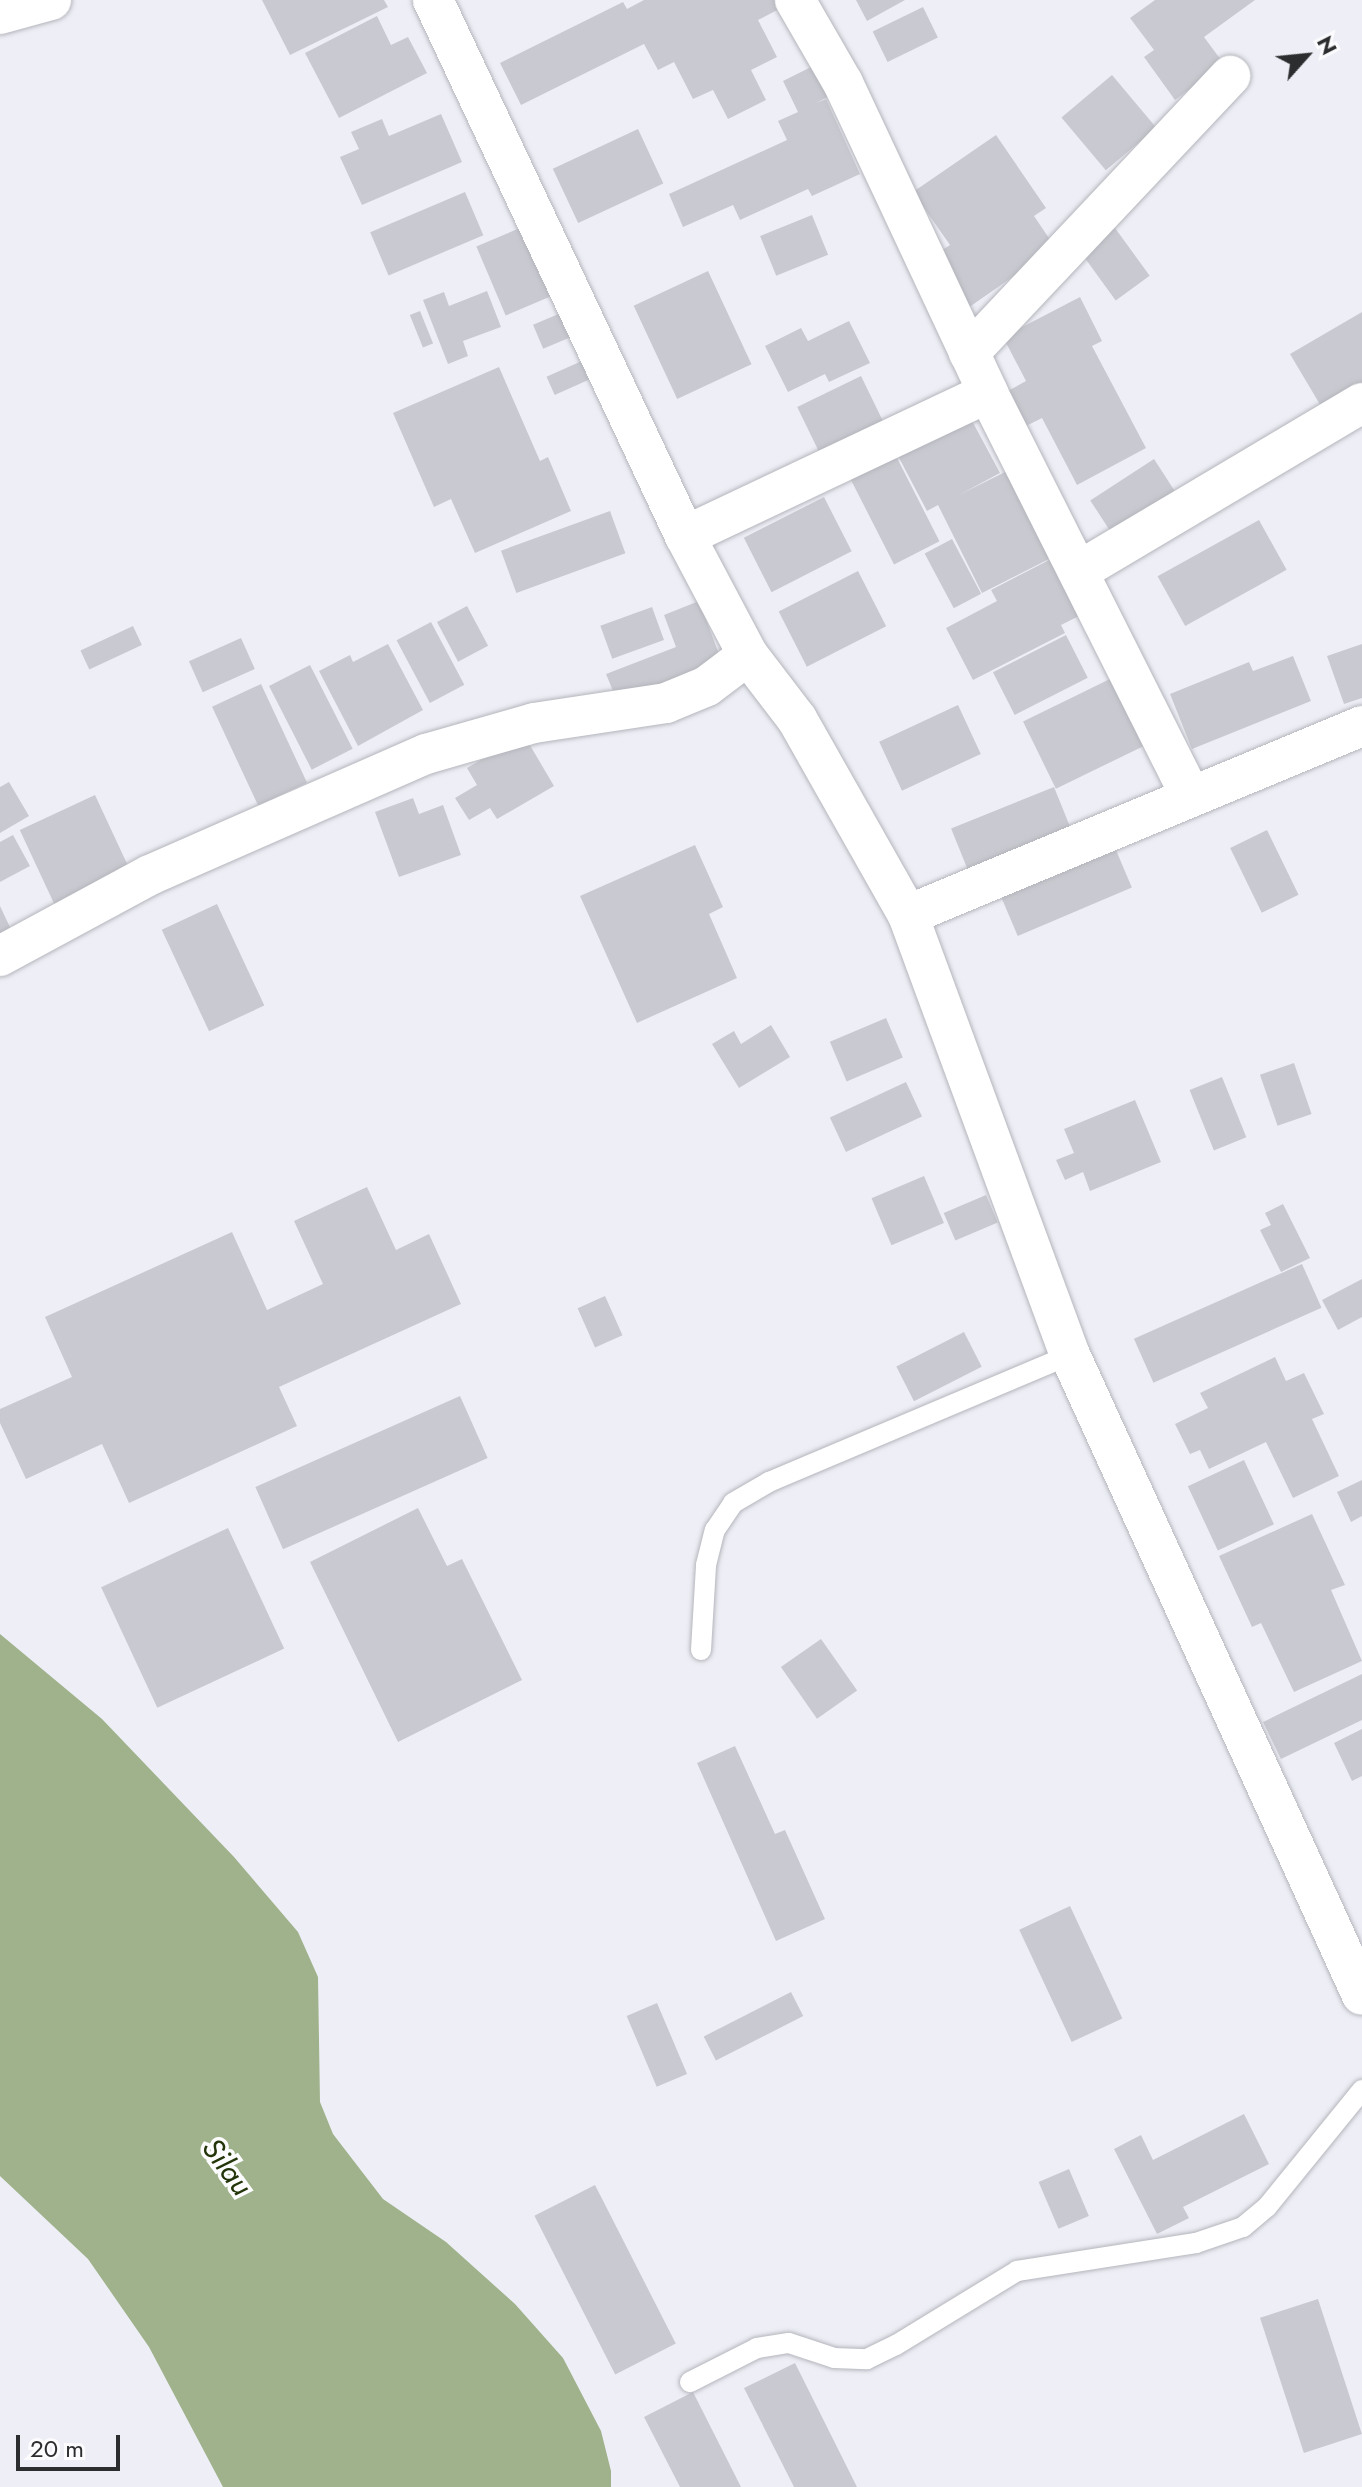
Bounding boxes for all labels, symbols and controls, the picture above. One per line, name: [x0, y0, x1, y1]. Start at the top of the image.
north arrow: [1266, 16, 1346, 96]
text: N: [1309, 30, 1346, 60]
water label: Silau: [194, 2131, 260, 2203]
scale bar: [20, 2419, 124, 2469]
text: 20 m: [30, 2431, 84, 2466]

